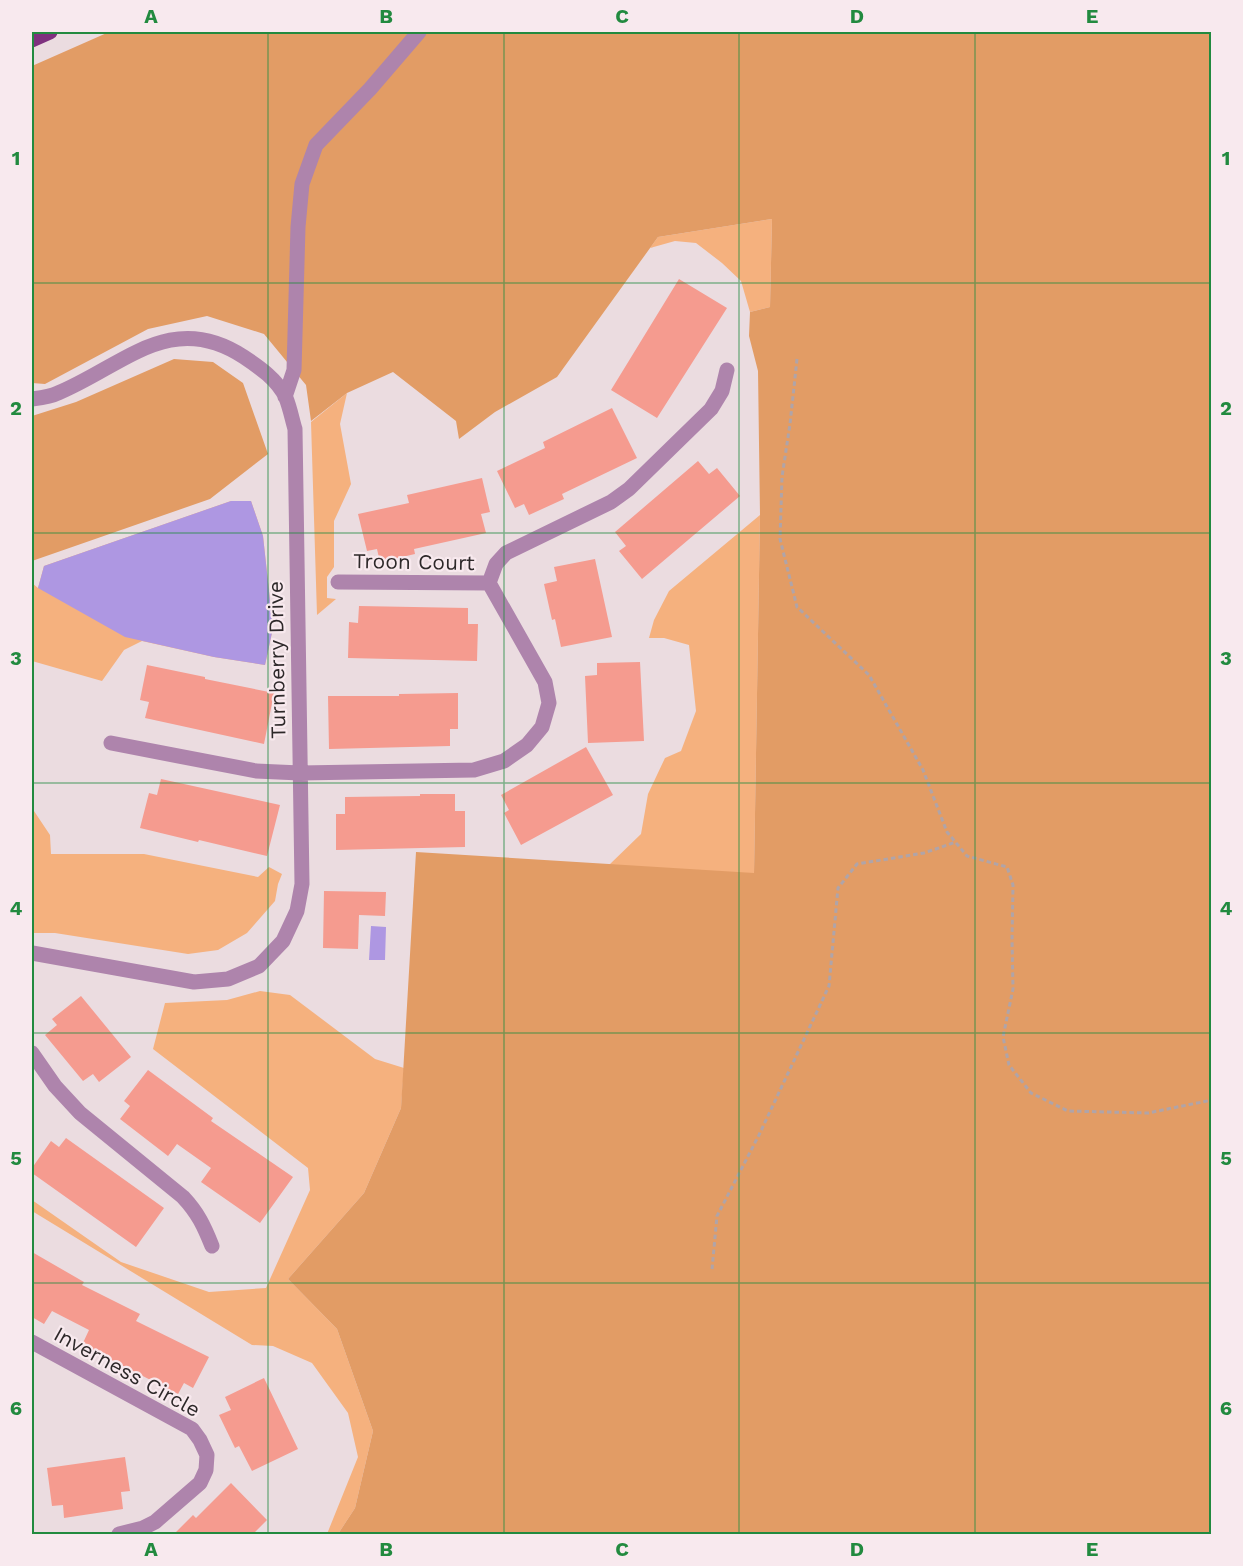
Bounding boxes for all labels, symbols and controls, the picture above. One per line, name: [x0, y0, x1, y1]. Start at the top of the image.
text: A: [144, 4, 158, 28]
text: B: [379, 4, 393, 28]
text: C: [615, 4, 629, 28]
text: D: [850, 4, 864, 28]
text: E: [1086, 4, 1098, 28]
text: 1: [12, 146, 20, 170]
text: 1: [1222, 146, 1230, 170]
text: 2: [10, 396, 22, 420]
text: 2: [1220, 396, 1232, 420]
street label: Troon Court: [353, 548, 475, 575]
street label: Turnberry Drive: [263, 581, 290, 739]
text: 3: [10, 646, 22, 670]
text: 3: [1220, 646, 1232, 670]
text: 4: [10, 896, 23, 920]
text: 4: [1220, 896, 1233, 920]
text: 5: [10, 1146, 22, 1170]
text: 5: [1220, 1146, 1232, 1170]
street label: Inverness Circle: [50, 1321, 205, 1422]
text: 6: [10, 1396, 22, 1420]
text: 6: [1220, 1396, 1232, 1420]
text: A: [144, 1537, 158, 1561]
text: B: [379, 1537, 393, 1561]
text: C: [615, 1537, 629, 1561]
text: D: [850, 1537, 864, 1561]
text: E: [1086, 1537, 1098, 1561]

